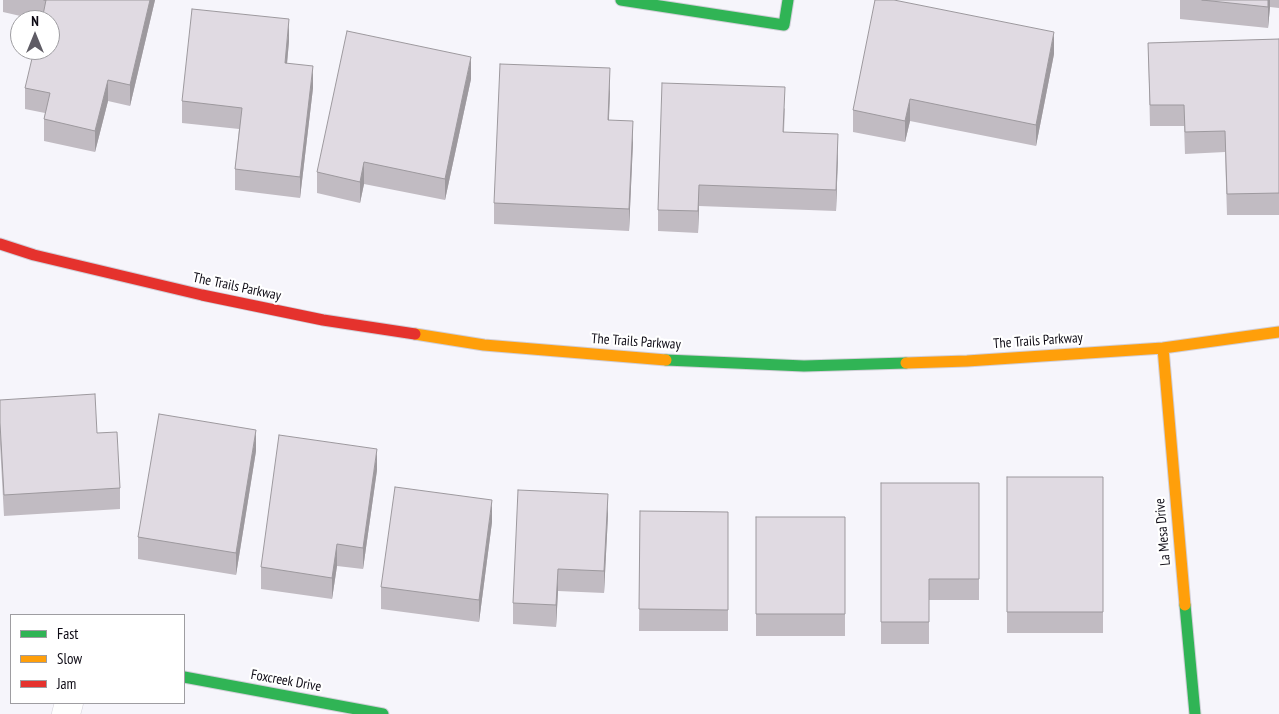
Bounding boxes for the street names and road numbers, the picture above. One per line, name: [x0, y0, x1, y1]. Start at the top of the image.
street label: The Trails Parkway: [191, 269, 283, 305]
street label: The Trails Parkway: [993, 329, 1083, 353]
street label: The Trails Parkway: [591, 330, 681, 354]
street label: La Mesa Drive: [1152, 498, 1174, 566]
street label: Foxcreek Drive: [249, 667, 323, 695]

